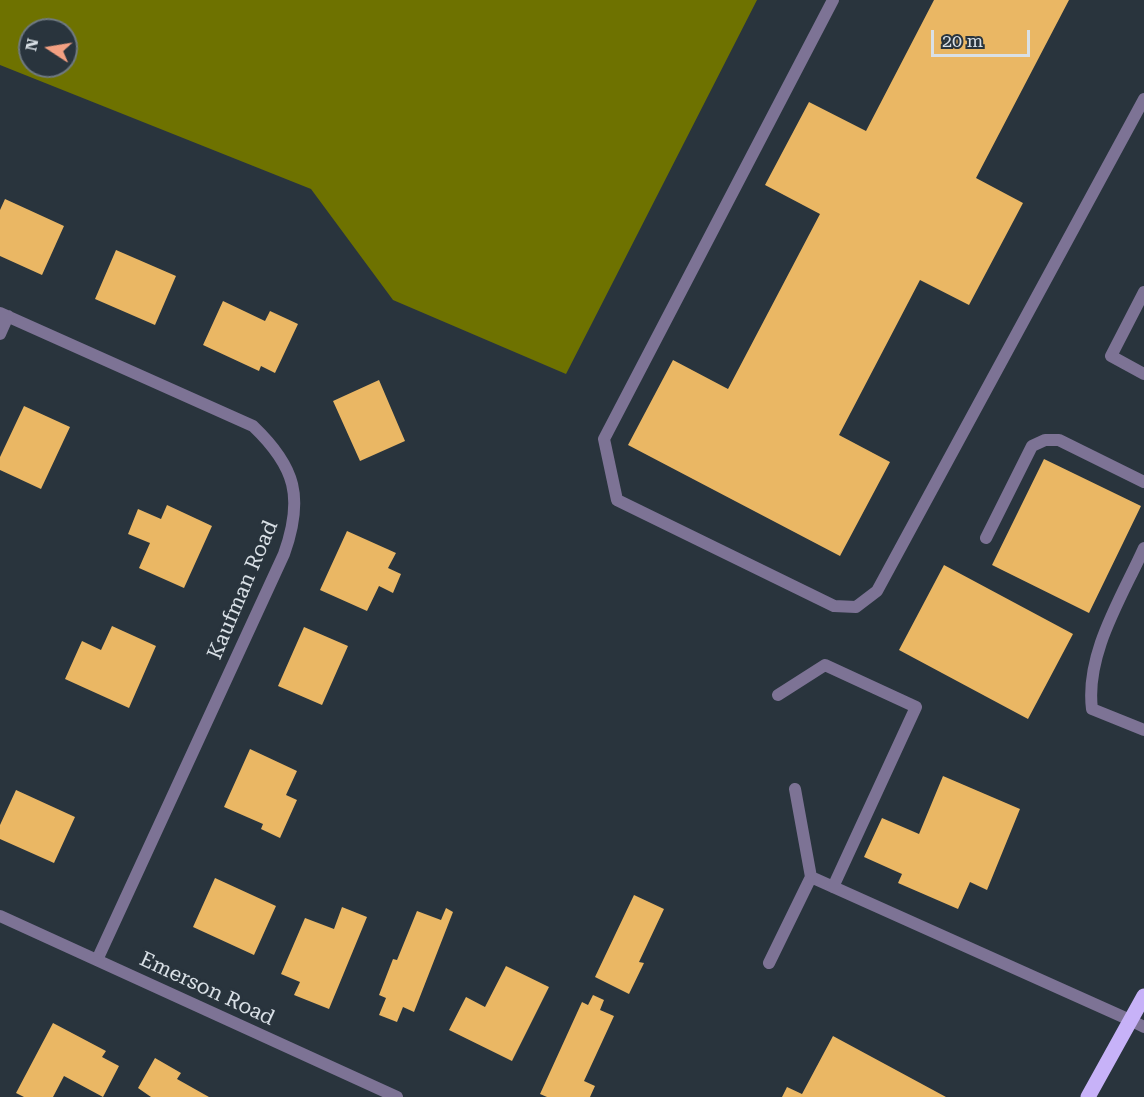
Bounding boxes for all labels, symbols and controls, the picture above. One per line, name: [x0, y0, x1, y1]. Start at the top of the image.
north arrow: [18, 18, 78, 78]
scale bar: [934, 18, 1033, 56]
text: 20 m: [942, 30, 983, 51]
text: N: [21, 37, 42, 53]
street label: Kaufman Road: [202, 517, 284, 663]
street label: Emerson Road: [136, 947, 278, 1031]

